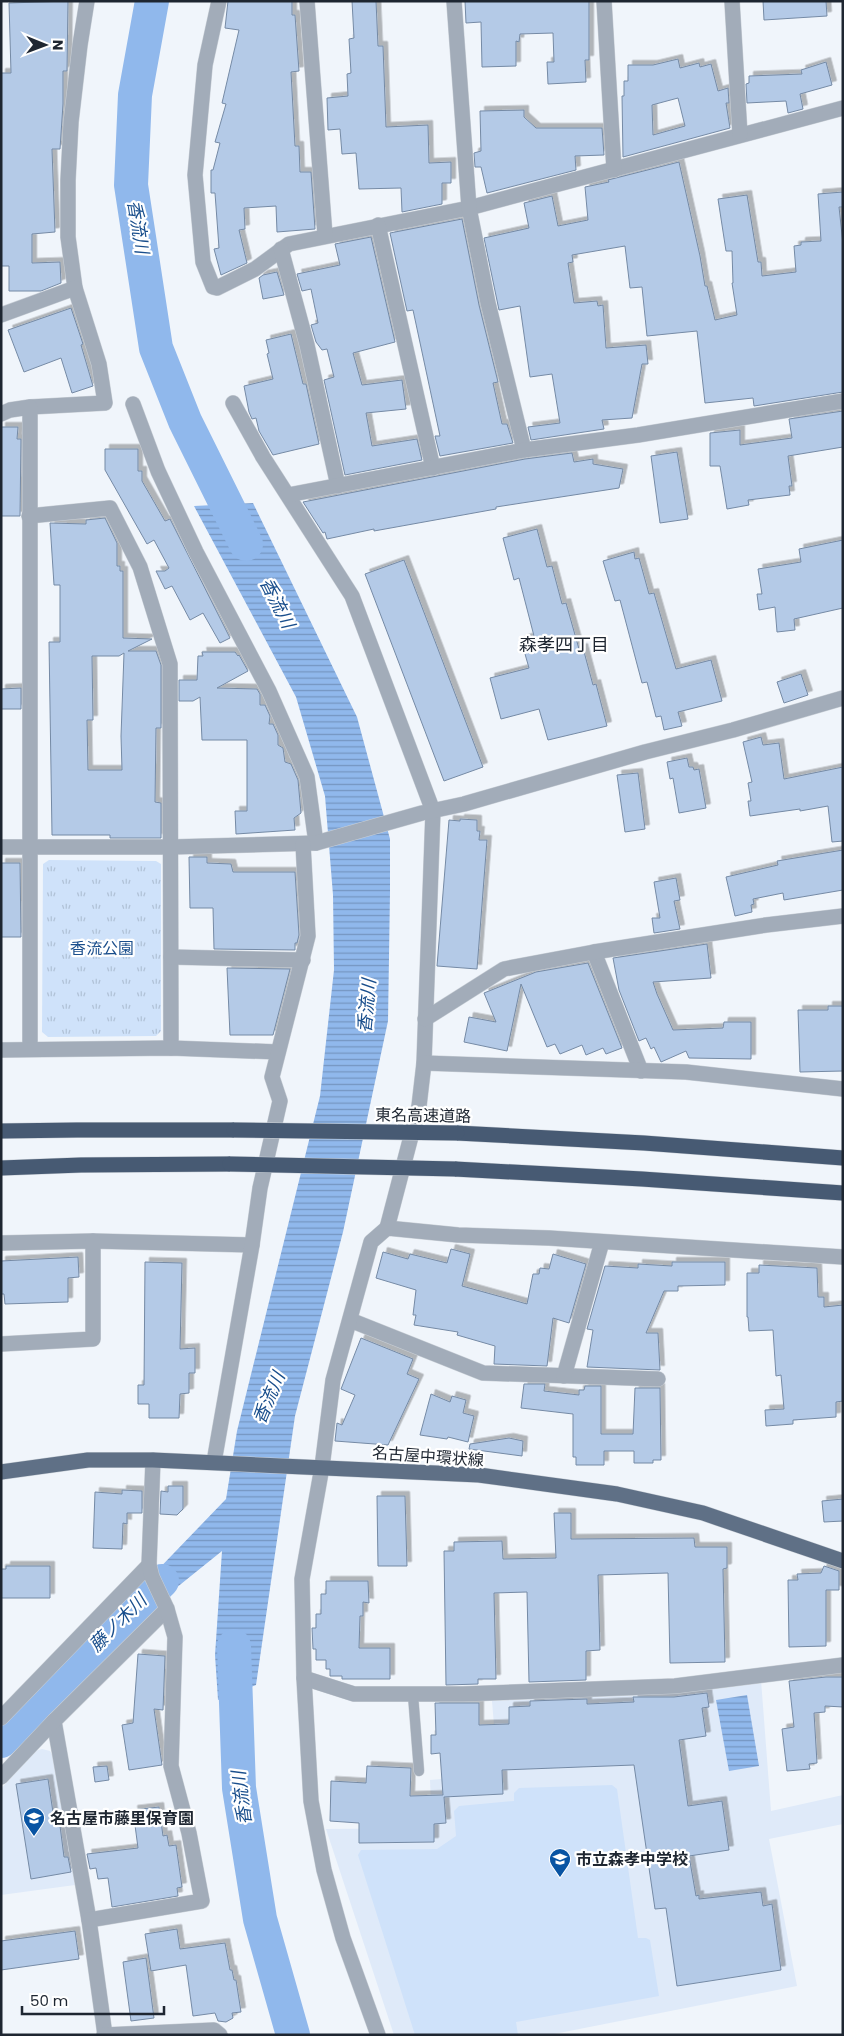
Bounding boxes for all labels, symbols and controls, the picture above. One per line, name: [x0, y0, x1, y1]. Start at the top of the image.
north arrow: [20, 20, 70, 70]
text: N: [48, 40, 68, 51]
water label: 香流川: [122, 198, 155, 258]
water label: 香流川: [254, 573, 302, 634]
district label: 森孝四丁目: [519, 632, 609, 657]
park label: 香流公園: [70, 937, 134, 960]
water label: 香流川: [352, 976, 381, 1034]
street label: 東名高速道路: [375, 1103, 471, 1128]
water label: 香流川: [246, 1366, 291, 1428]
street label: 名古屋中環状線: [371, 1441, 485, 1472]
water label: 藤ノ木川: [83, 1587, 153, 1657]
water label: 香流川: [226, 1768, 257, 1826]
school or university icon: 名古屋市藤里保育園: [22, 1806, 46, 1837]
place label: 名古屋市藤里保育園: [50, 1807, 194, 1830]
school or university icon: 市立森孝中学校: [548, 1847, 572, 1878]
place label: 市立森孝中学校: [576, 1848, 688, 1871]
scale bar: [22, 1984, 165, 2016]
text: 50 m: [30, 1990, 68, 2011]

